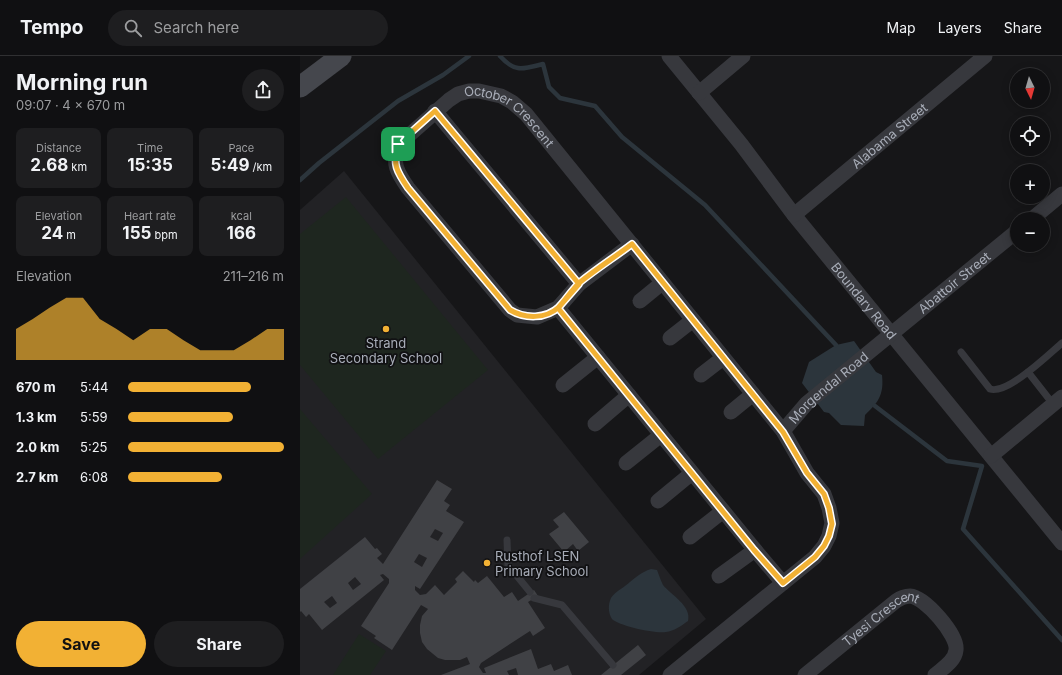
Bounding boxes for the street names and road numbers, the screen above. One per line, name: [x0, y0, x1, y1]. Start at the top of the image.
street label: October Crescent: [462, 82, 558, 150]
street label: Alabama Street: [848, 99, 931, 172]
street label: Abattoir Street: [915, 248, 993, 317]
street label: Boundary Road: [828, 259, 900, 342]
street label: Morgendal Road: [785, 348, 871, 427]
street label: Tyesi Crescent: [839, 588, 922, 650]

